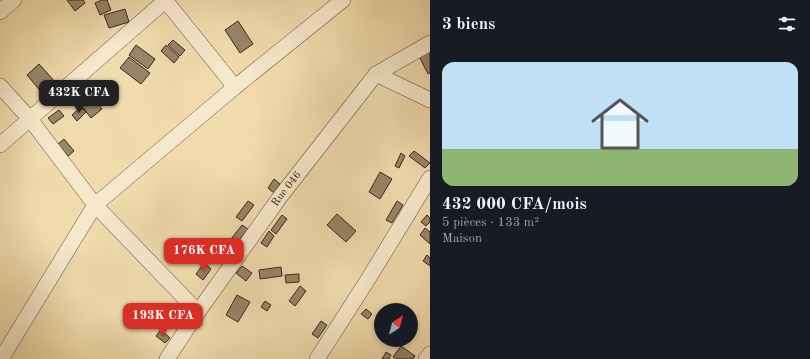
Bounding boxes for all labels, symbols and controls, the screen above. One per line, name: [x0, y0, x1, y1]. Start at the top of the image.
icon: filters: [776, 13, 798, 35]
text: 3 biens: [442, 16, 495, 33]
pin: 432K CFA: [38, 80, 120, 114]
text: 432K CFA: [48, 86, 110, 99]
icon: home: [584, 88, 656, 160]
street label: Rue 046: [270, 169, 303, 208]
text: 432 000 CFA/mois: [442, 196, 587, 213]
text: 5 pièces · 133 m²: [442, 216, 539, 229]
text: Maison: [442, 232, 482, 245]
pin: 176K CFA: [163, 238, 245, 272]
text: 176K CFA: [173, 244, 235, 257]
pin: 193K CFA: [122, 303, 204, 337]
north arrow: [374, 303, 418, 347]
map controls: [374, 303, 418, 347]
text: 193K CFA: [132, 309, 194, 322]

